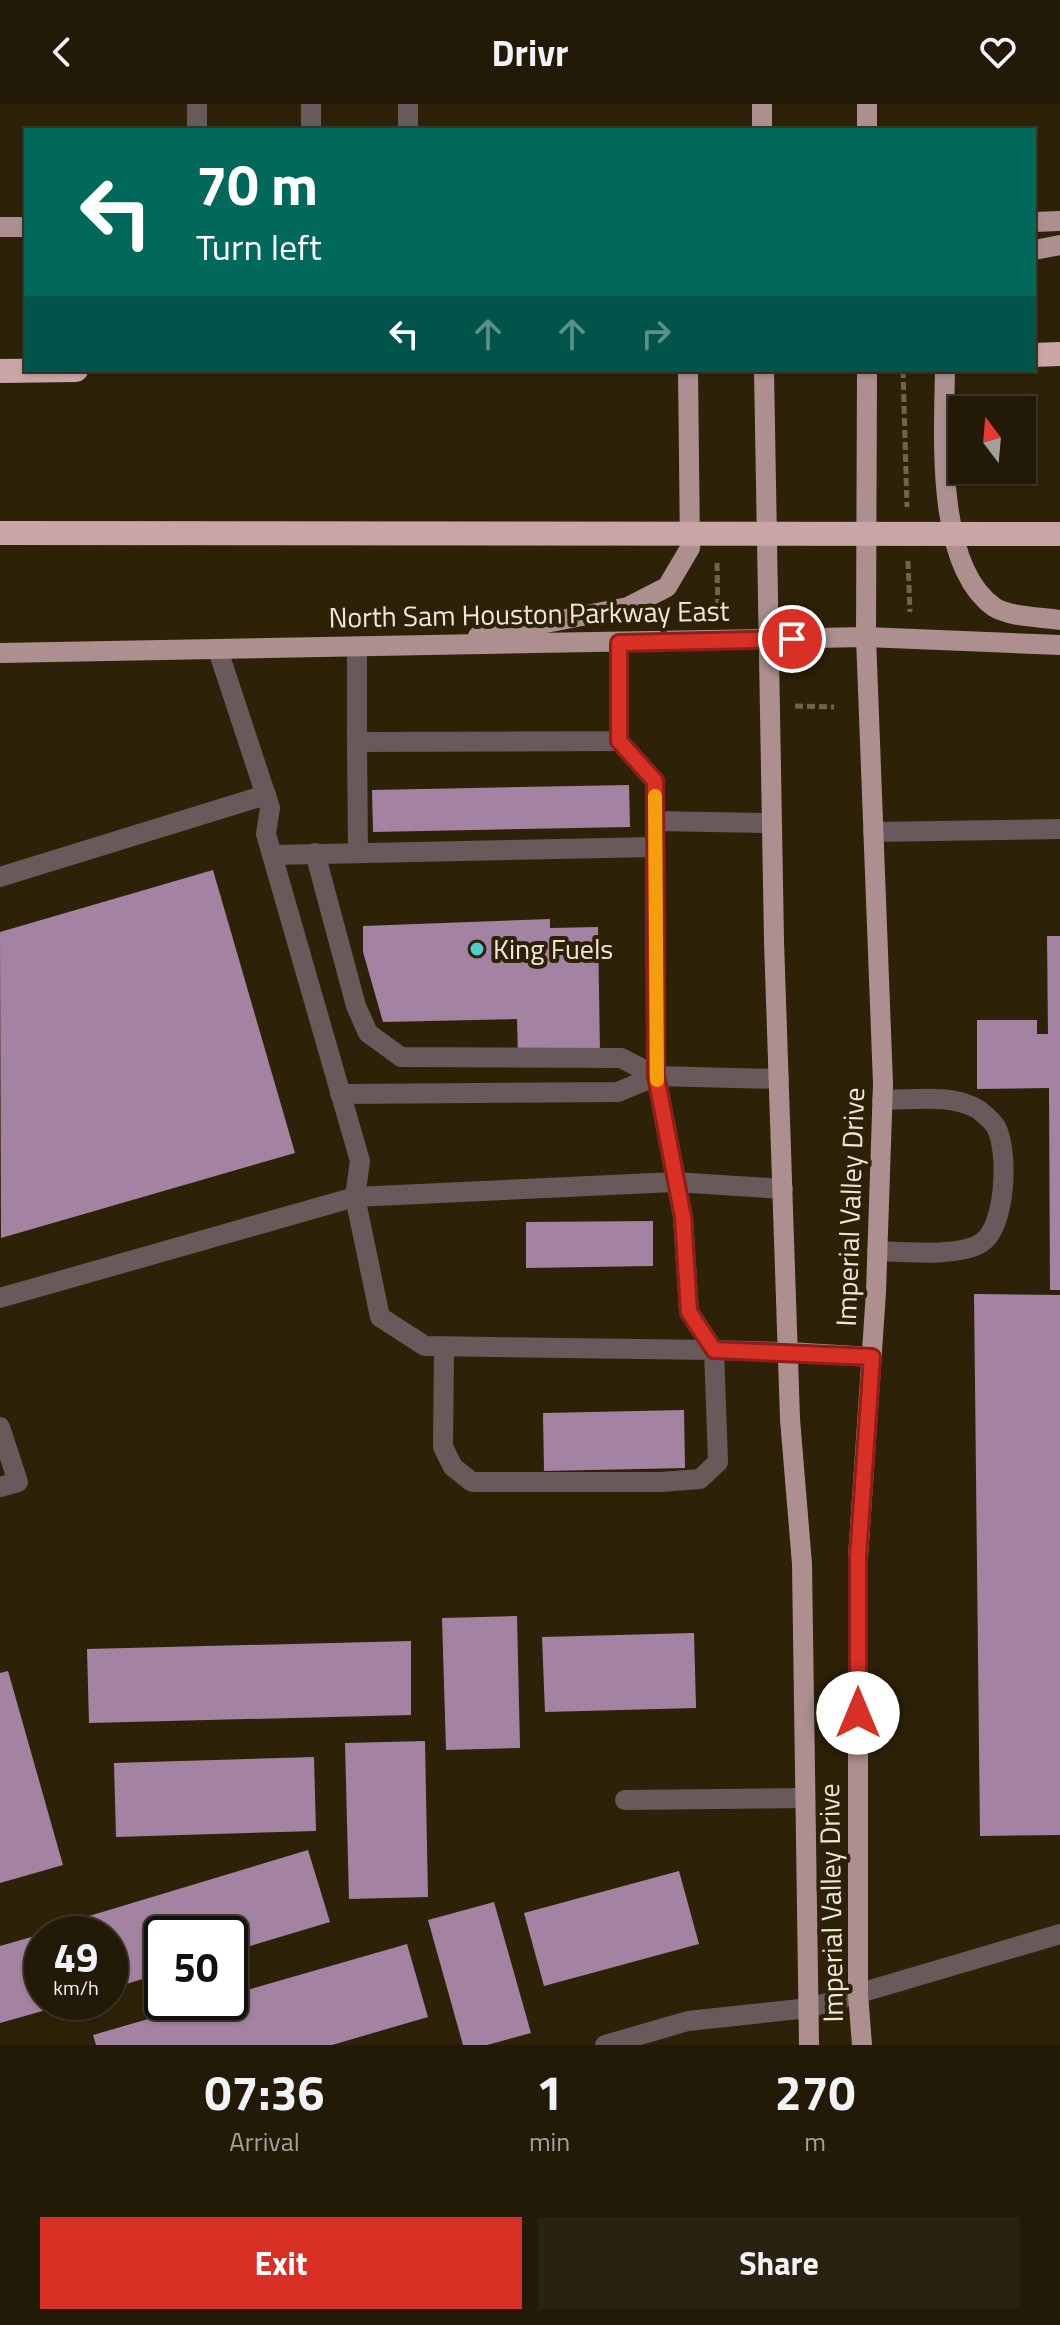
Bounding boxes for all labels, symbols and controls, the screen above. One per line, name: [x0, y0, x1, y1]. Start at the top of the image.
text: Drivr: [492, 25, 568, 80]
icon: back: [40, 30, 84, 74]
icon: heart: [976, 30, 1020, 74]
text: 70 m: [196, 142, 318, 227]
icon: left: [64, 160, 168, 264]
text: Turn left: [196, 219, 322, 274]
icon: left: [382, 312, 426, 356]
icon: ahead: [466, 312, 510, 356]
icon: ahead: [550, 312, 594, 356]
icon: right: [634, 312, 678, 356]
north arrow: [948, 396, 1036, 484]
map controls: [948, 396, 1036, 484]
street label: North Sam Houston Parkway East: [328, 589, 730, 638]
pin: [758, 605, 826, 673]
icon: arrive: [770, 617, 814, 661]
place label: King Fuels: [493, 927, 613, 970]
marker: King Fuels: [468, 940, 486, 958]
street label: Imperial Valley Drive: [824, 1087, 875, 1327]
position arrow: [816, 1671, 900, 1755]
street label: Imperial Valley Drive: [807, 1783, 854, 2023]
speed limit sign: 50: [144, 1916, 248, 2020]
text: 49: [54, 1927, 98, 1988]
text: km/h: [53, 1972, 99, 2003]
text: 07:36: [205, 2056, 324, 2129]
text: 1: [536, 2056, 563, 2129]
text: 270: [775, 2056, 855, 2129]
text: Arrival: [229, 2122, 300, 2161]
text: min: [529, 2122, 570, 2161]
text: m: [804, 2122, 826, 2161]
button: Exit: [40, 2217, 522, 2309]
button: Share: [538, 2217, 1020, 2309]

